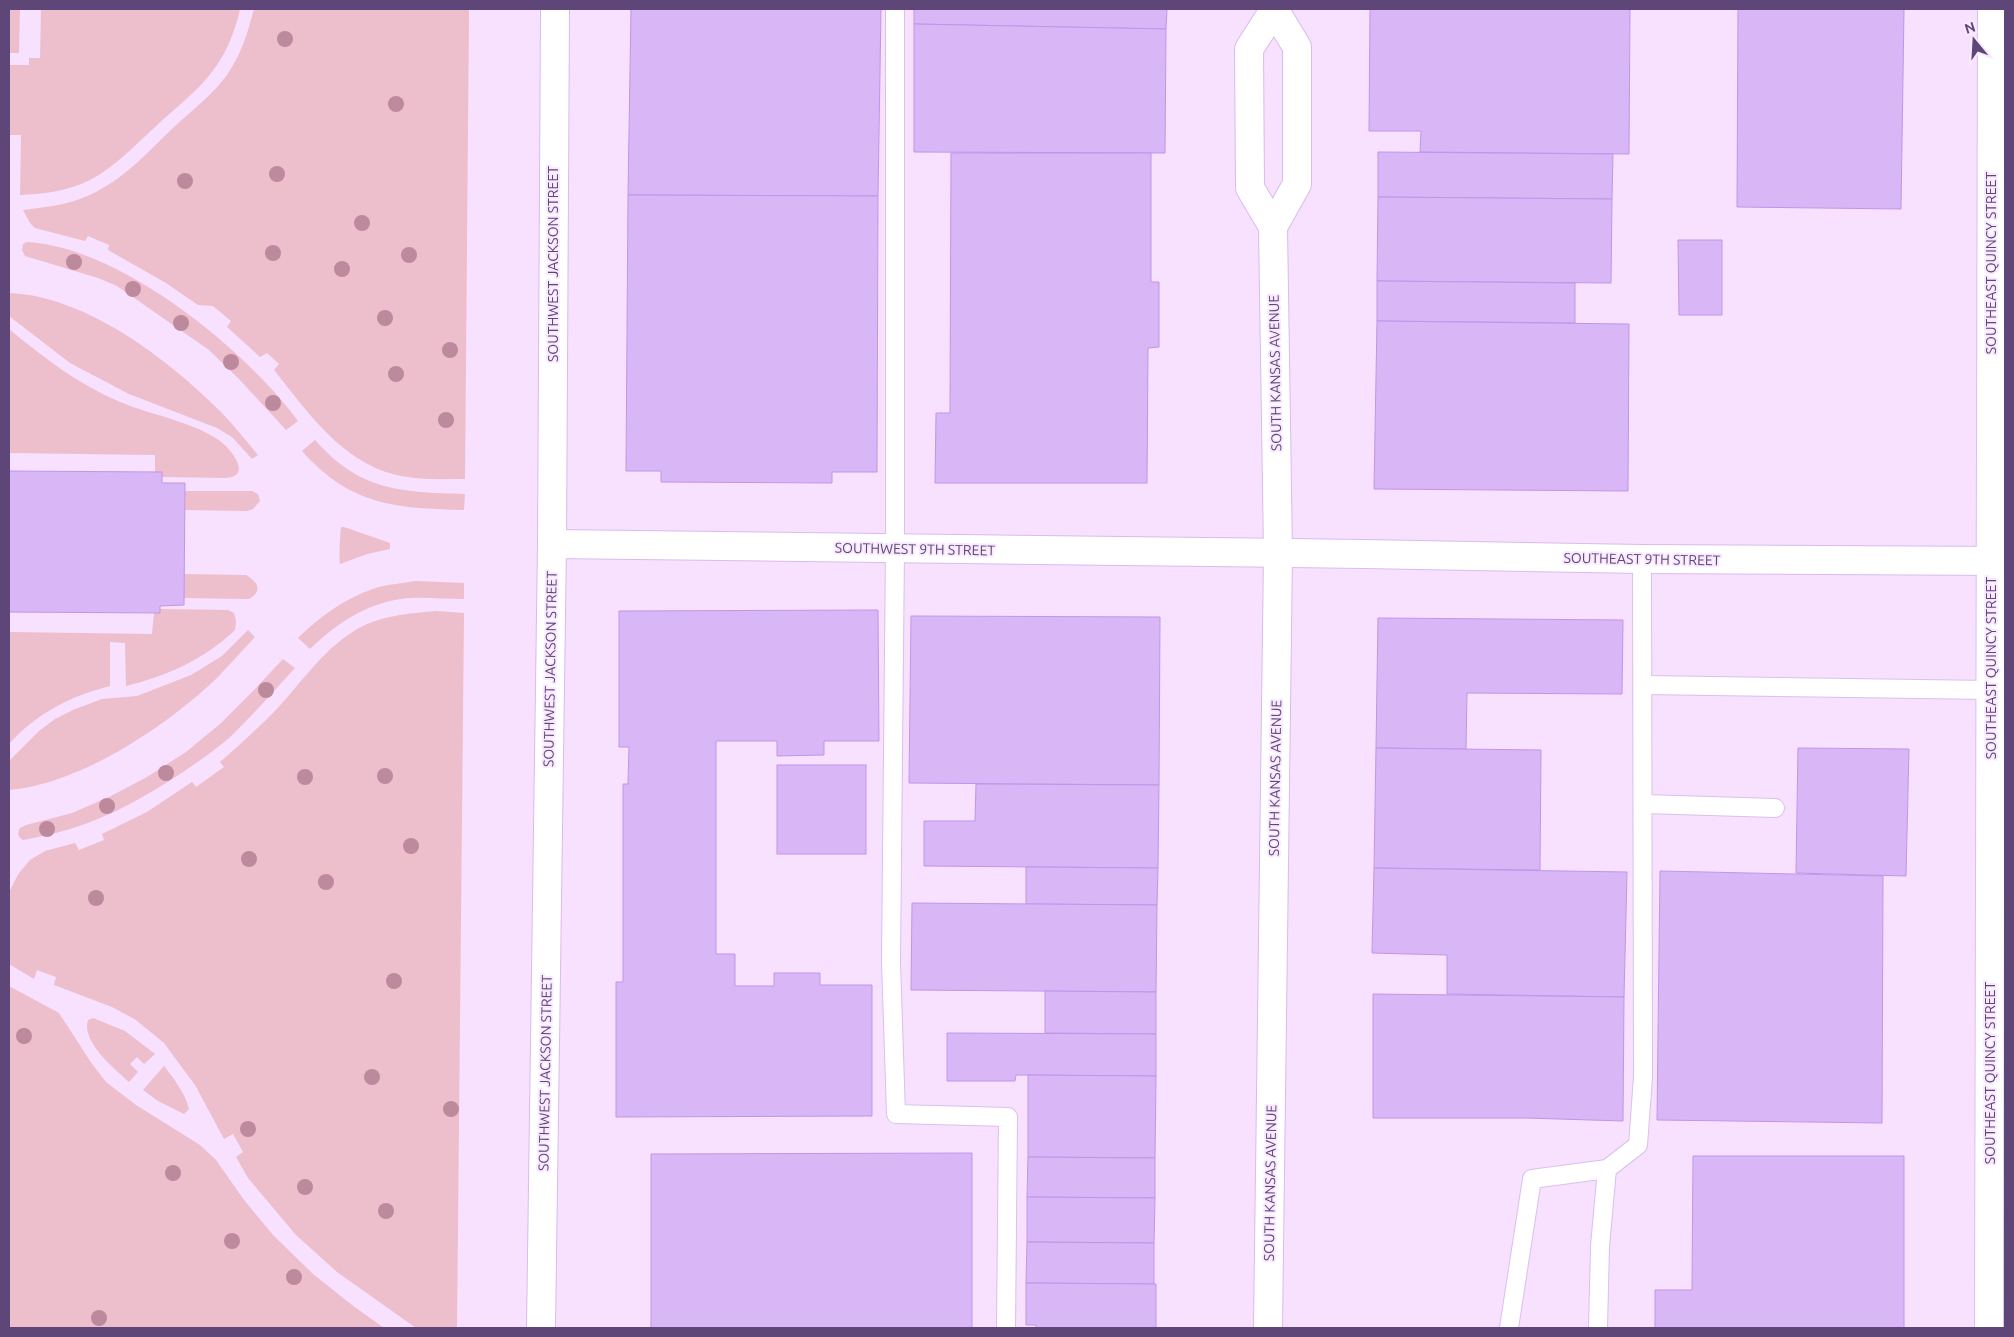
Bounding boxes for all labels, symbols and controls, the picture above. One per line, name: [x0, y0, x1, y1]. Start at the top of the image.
north arrow: [1949, 15, 1999, 65]
text: N: [1963, 18, 1977, 37]
street label: SOUTHWEST JACKSON STREET: [545, 166, 561, 362]
street label: SOUTHEAST QUINCY STREET: [1983, 172, 1999, 354]
street label: SOUTH KANSAS AVENUE: [1266, 295, 1284, 451]
street label: SOUTHWEST 9TH STREET: [835, 540, 996, 558]
street label: SOUTHEAST 9TH STREET: [1563, 550, 1721, 568]
street label: SOUTHWEST JACKSON STREET: [540, 571, 560, 767]
street label: SOUTHEAST QUINCY STREET: [1983, 577, 1999, 759]
street label: SOUTH KANSAS AVENUE: [1266, 700, 1284, 856]
street label: SOUTHWEST JACKSON STREET: [535, 975, 555, 1171]
street label: SOUTHEAST QUINCY STREET: [1982, 982, 1998, 1164]
street label: SOUTH KANSAS AVENUE: [1261, 1105, 1279, 1261]

